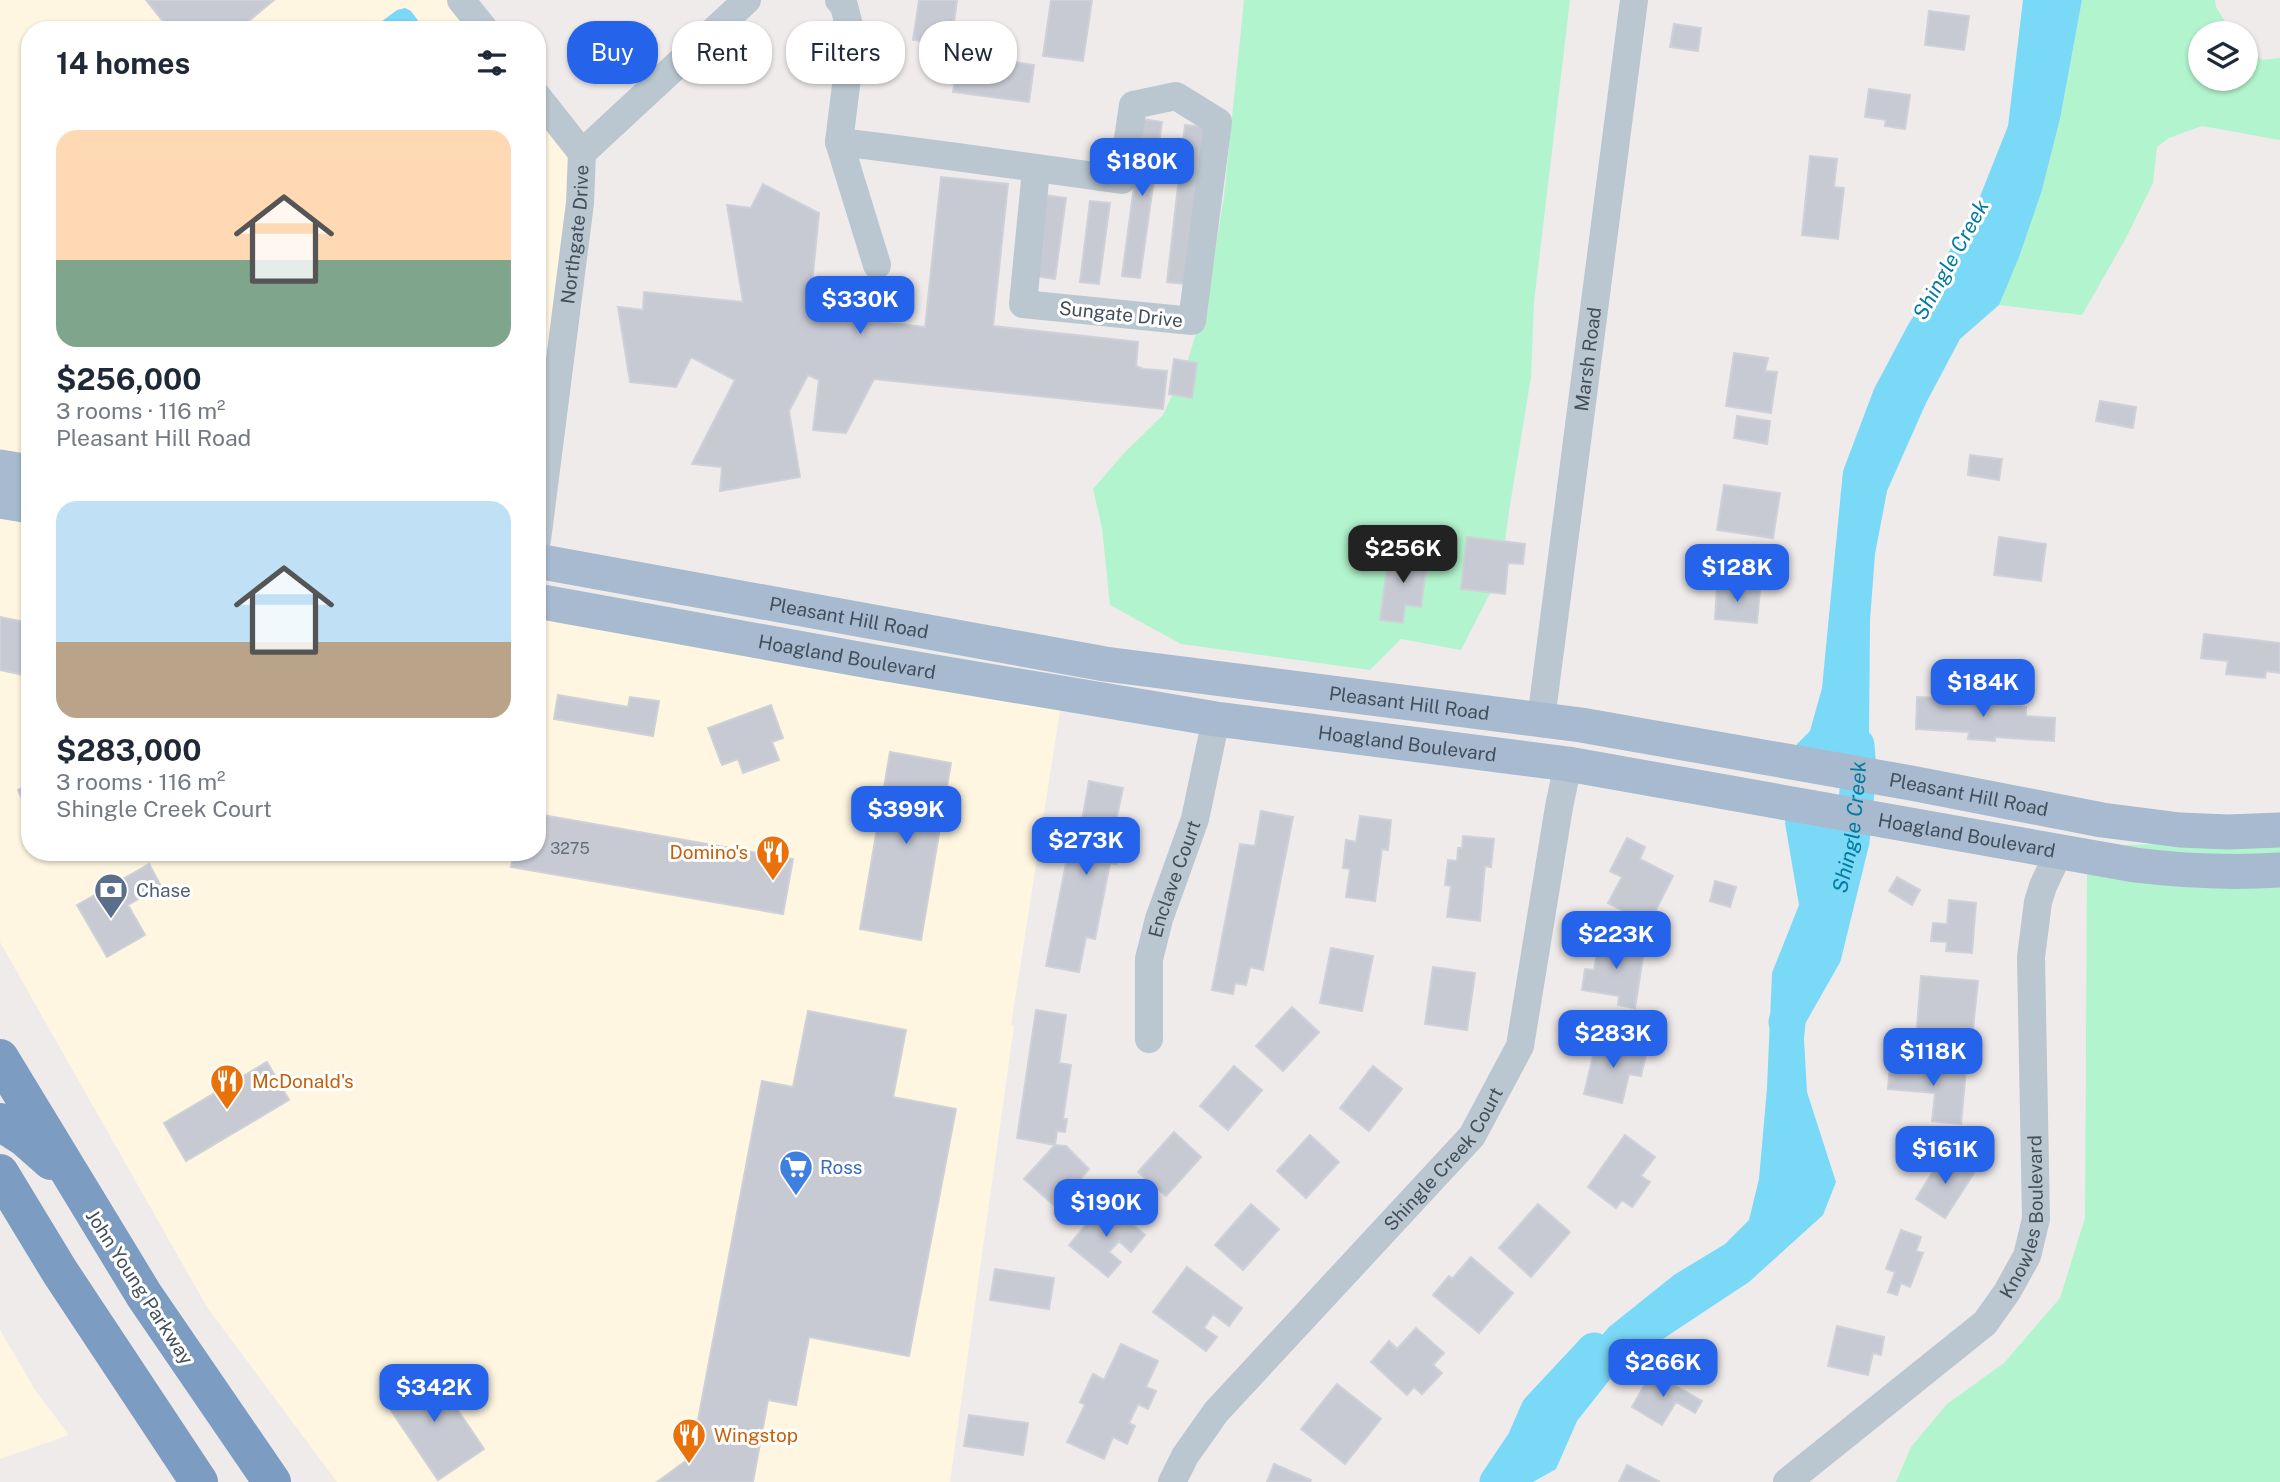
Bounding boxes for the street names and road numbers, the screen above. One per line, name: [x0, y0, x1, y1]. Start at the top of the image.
street label: Northgate Drive: [556, 164, 593, 305]
street label: Sungate Drive: [1058, 297, 1184, 331]
street label: Marsh Road: [1570, 306, 1605, 412]
street label: Pleasant Hill Road: [767, 592, 930, 643]
street label: Hoagland Boulevard: [757, 630, 937, 683]
street label: Pleasant Hill Road: [1328, 682, 1491, 724]
street label: Hoagland Boulevard: [1317, 721, 1498, 766]
street label: Pleasant Hill Road: [1887, 768, 2050, 820]
street label: Hoagland Boulevard: [1876, 808, 2057, 862]
street label: Enclave Court: [1144, 817, 1205, 940]
street label: Shingle Creek Court: [1379, 1083, 1507, 1235]
street label: Knowles Boulevard: [1995, 1135, 2047, 1302]
street label: John Young Parkway: [82, 1206, 198, 1368]

